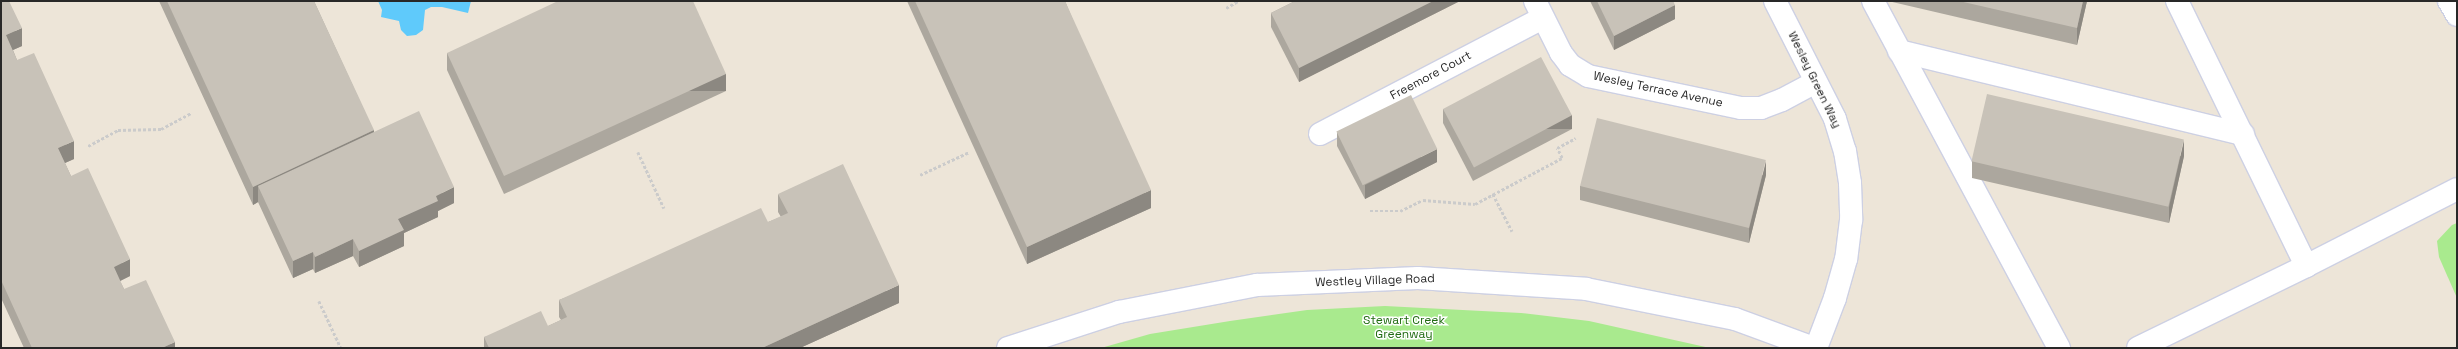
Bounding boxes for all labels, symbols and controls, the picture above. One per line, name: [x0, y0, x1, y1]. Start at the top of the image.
street label: Wesley Green Way: [1784, 29, 1844, 131]
street label: Freemore Court: [1388, 49, 1474, 103]
street label: Wesley Terrace Avenue: [1592, 69, 1724, 111]
street label: Westley Village Road: [1315, 272, 1435, 290]
park label: Stewart Creek Greenway: [1363, 314, 1445, 342]

